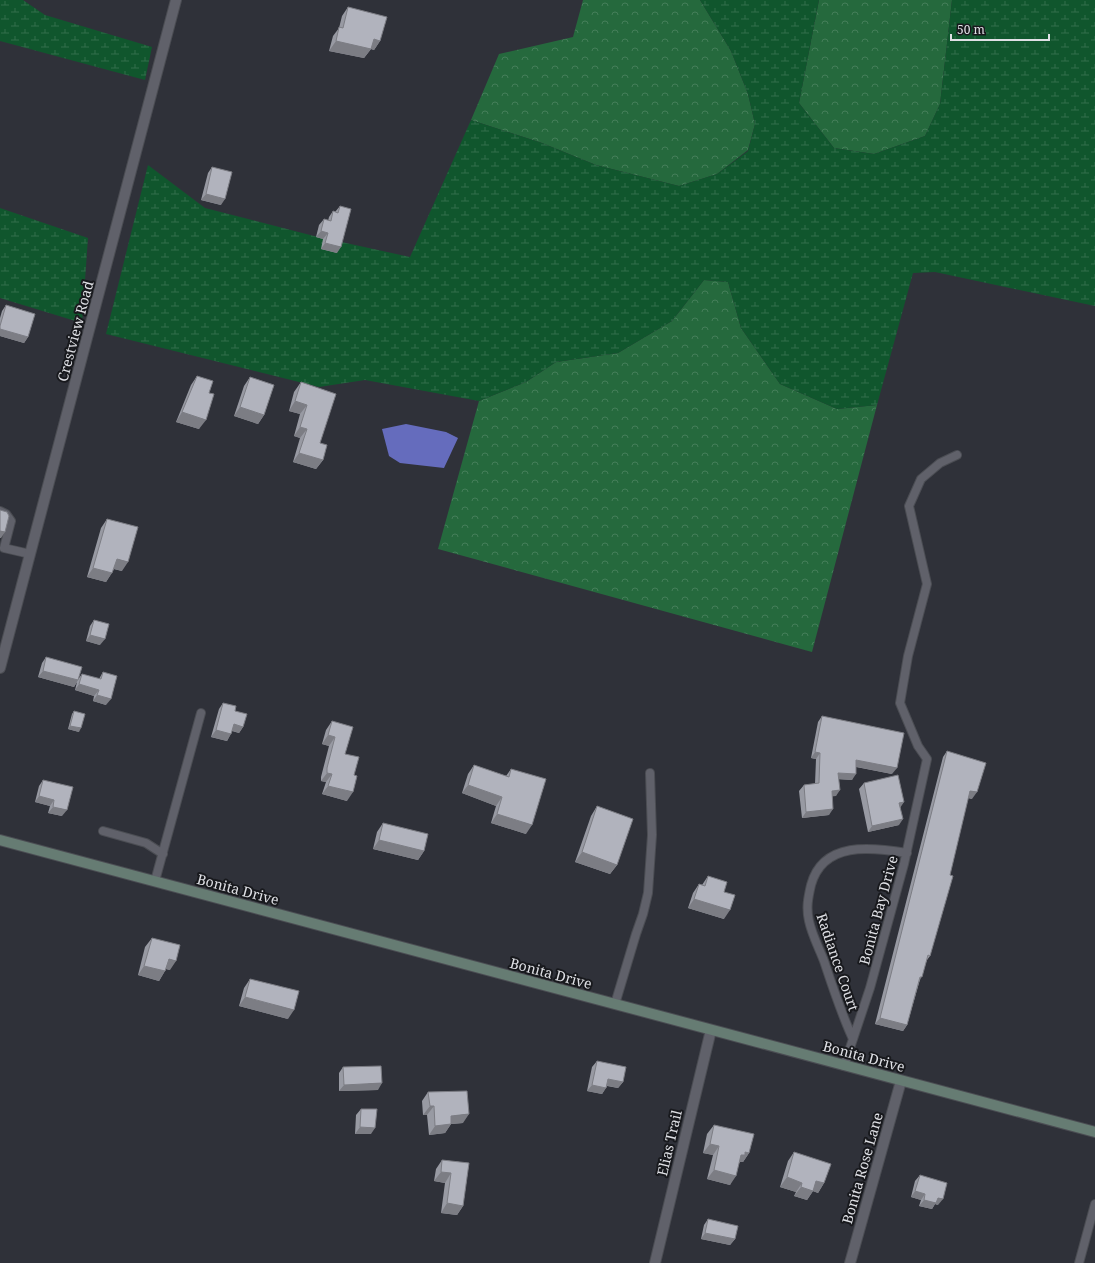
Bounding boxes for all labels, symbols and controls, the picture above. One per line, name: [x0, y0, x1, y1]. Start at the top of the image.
scale bar: [951, 16, 1049, 42]
text: 50 m: [957, 21, 985, 38]
street label: Crestview Road: [52, 278, 98, 383]
street label: Bonita Bay Drive: [854, 853, 902, 967]
street label: Bonita Drive: [195, 869, 281, 909]
street label: Radiance Court: [812, 911, 864, 1013]
street label: Bonita Drive: [508, 953, 594, 993]
street label: Bonita Drive: [821, 1036, 907, 1076]
street label: Elias Trail: [652, 1108, 686, 1178]
street label: Bonita Rose Lane: [837, 1110, 887, 1226]

